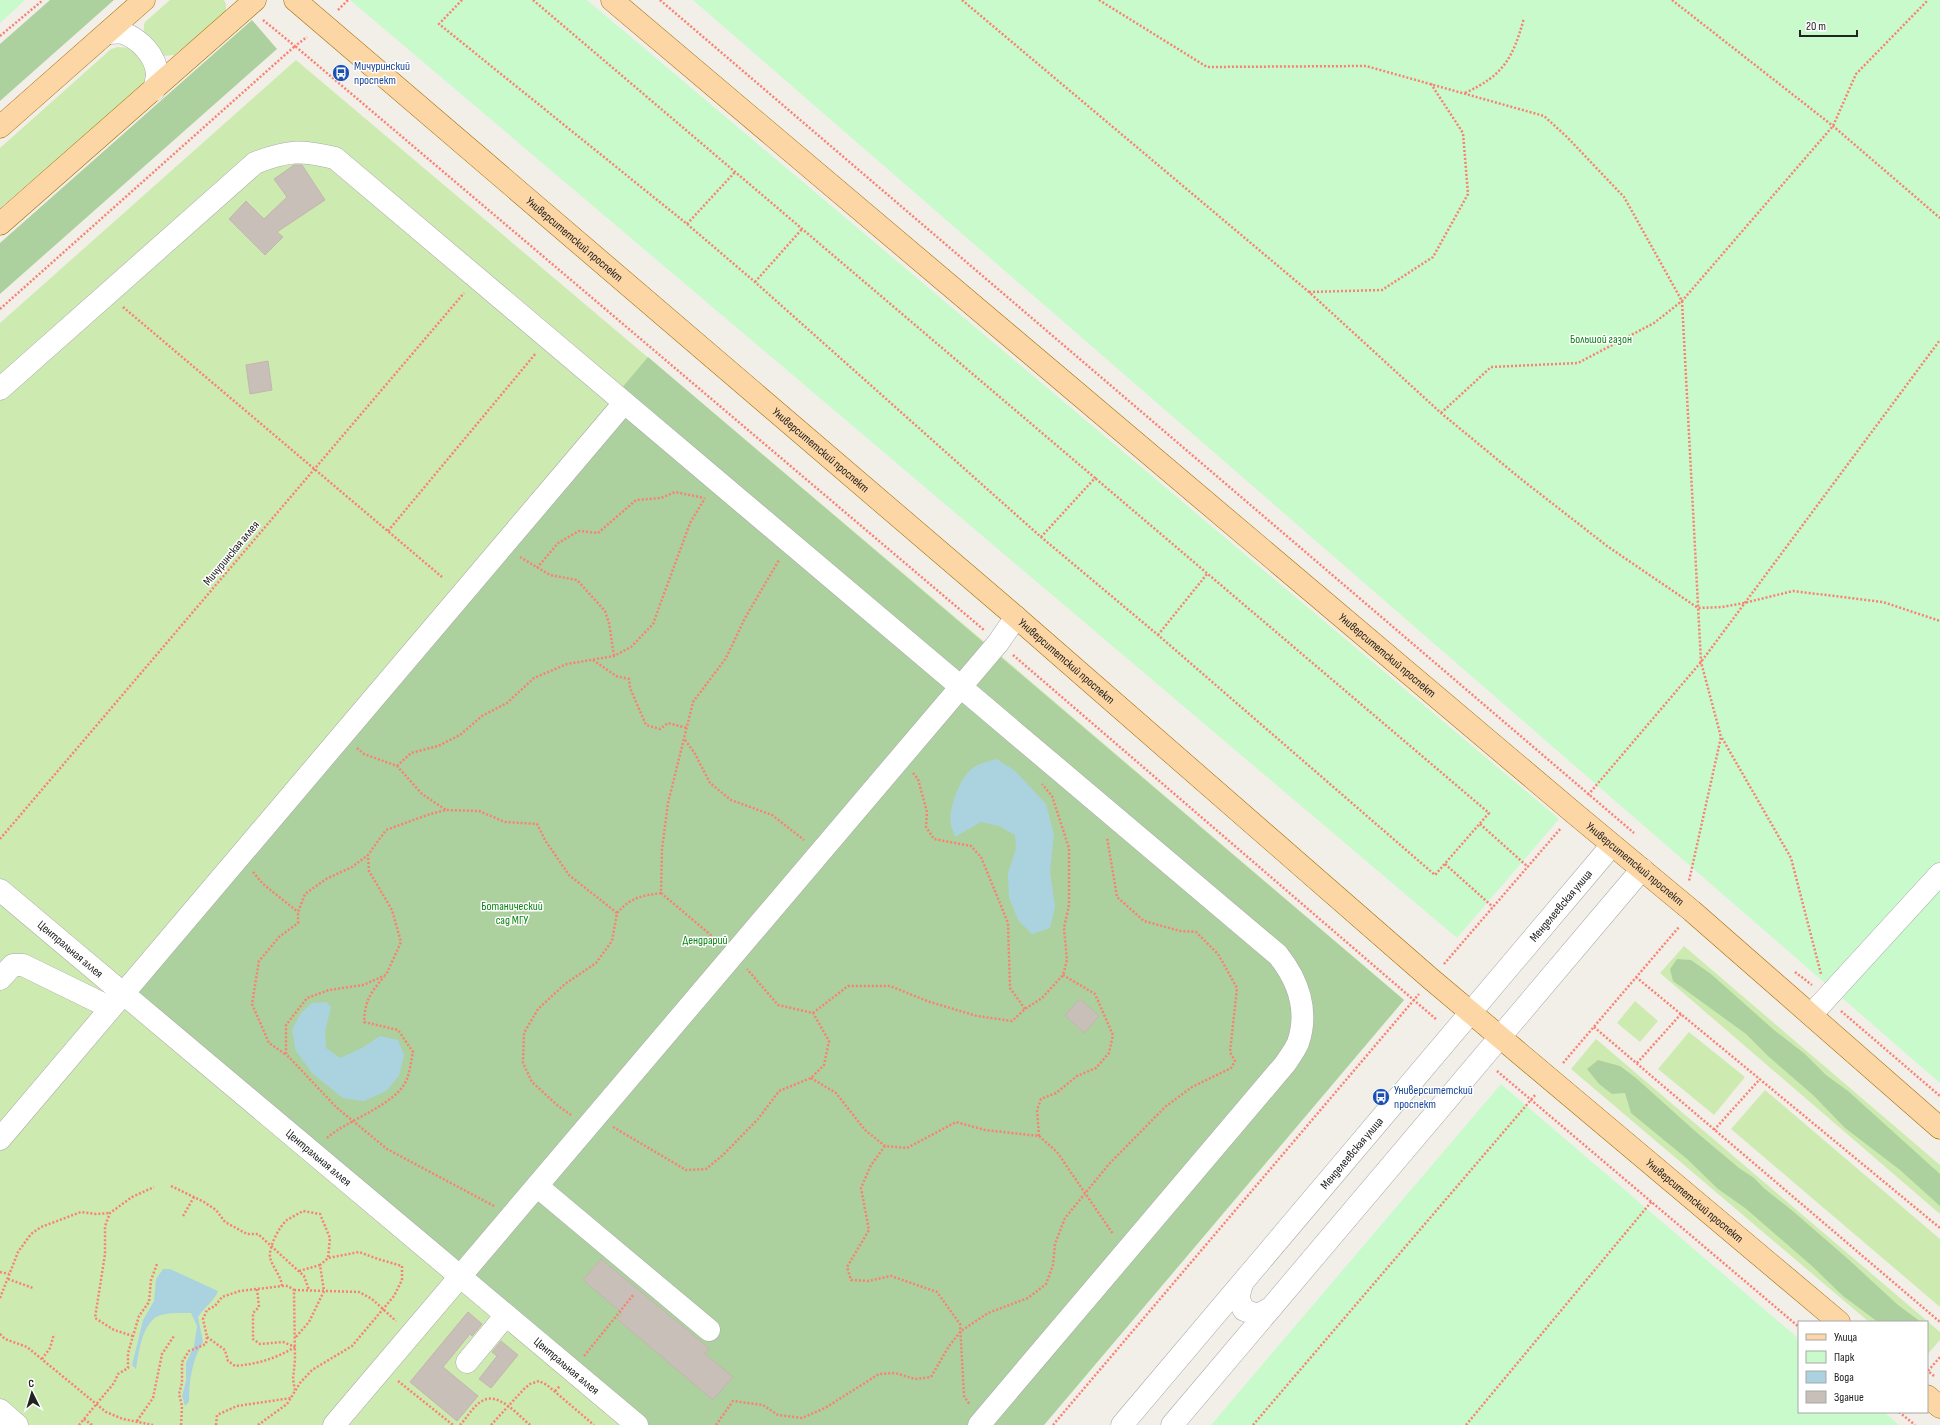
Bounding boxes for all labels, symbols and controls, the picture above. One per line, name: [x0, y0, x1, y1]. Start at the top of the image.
scale bar: [1800, 12, 1857, 38]
text: 20 m: [1806, 19, 1826, 34]
place label: Мичуринский проспект: [354, 59, 410, 88]
bus stop icon: Мичуринский проспект: [331, 63, 351, 83]
street label: Университетский проспект: [523, 194, 626, 285]
park label: Большой газон: [1570, 332, 1632, 347]
street label: Университетский проспект: [769, 405, 872, 496]
street label: Мичуринская аллея: [200, 518, 263, 589]
street label: Университетский проспект: [1335, 610, 1439, 701]
street label: Университетский проспект: [1015, 615, 1118, 708]
street label: Университетский проспект: [1583, 819, 1687, 909]
street label: Менделеевская улица: [1527, 866, 1596, 945]
park label: Ботанический сад МГУ: [481, 899, 543, 928]
street label: Центральная аллея: [34, 918, 106, 982]
park label: Дендрарий: [682, 933, 728, 948]
place label: Университетский проспект: [1394, 1083, 1473, 1112]
bus stop icon: Университетский проспект: [1371, 1087, 1391, 1107]
street label: Менделеевская улица: [1317, 1114, 1387, 1192]
street label: Центральная аллея: [282, 1126, 354, 1190]
street label: Университетский проспект: [1642, 1156, 1746, 1246]
legend: [1798, 1321, 1928, 1413]
text: Улица: [1834, 1330, 1858, 1345]
street label: Центральная аллея: [530, 1334, 602, 1398]
text: Парк: [1834, 1350, 1855, 1365]
text: Вода: [1834, 1370, 1854, 1385]
north arrow: [12, 1373, 52, 1413]
text: С: [28, 1377, 35, 1390]
text: Здание: [1834, 1390, 1864, 1405]

